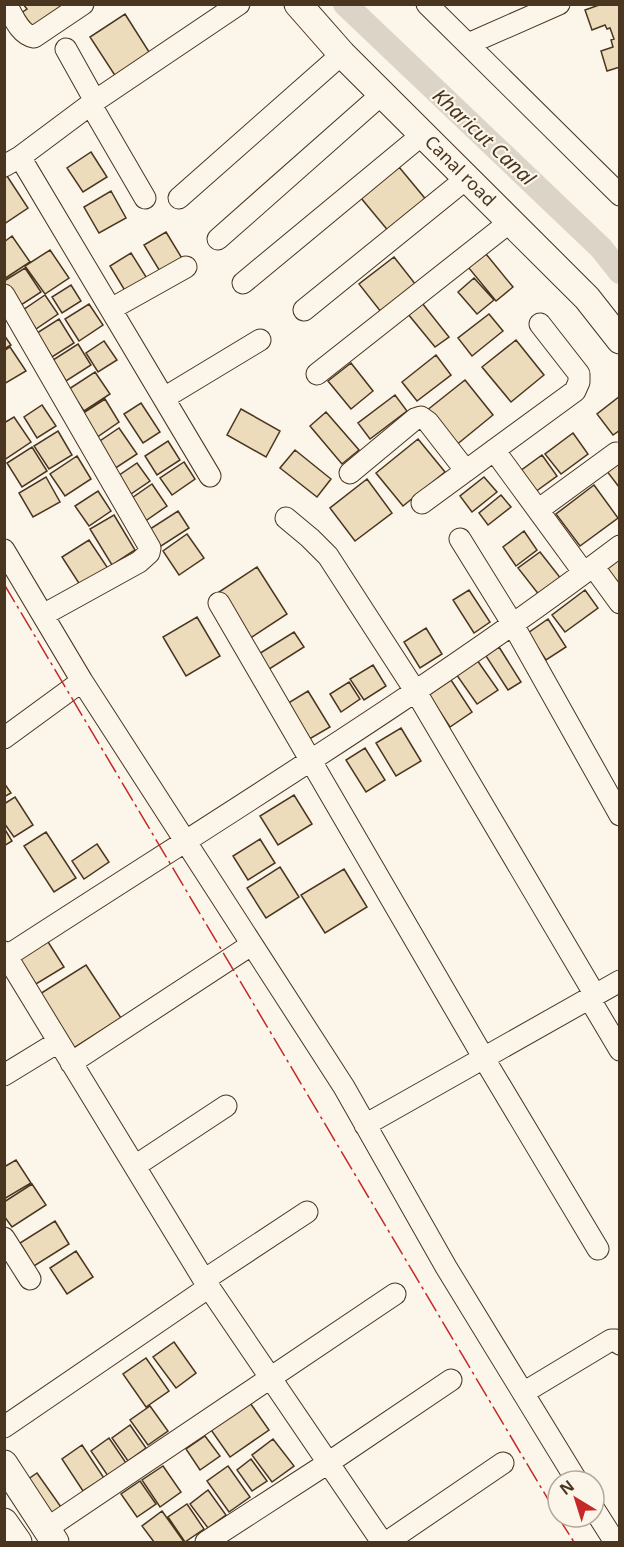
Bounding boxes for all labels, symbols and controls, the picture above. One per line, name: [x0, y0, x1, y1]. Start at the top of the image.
water label: Kharicut Canal: [427, 82, 542, 192]
street label: Canal road: [420, 130, 501, 211]
north arrow: [546, 1469, 606, 1529]
text: N: [555, 1475, 579, 1500]

